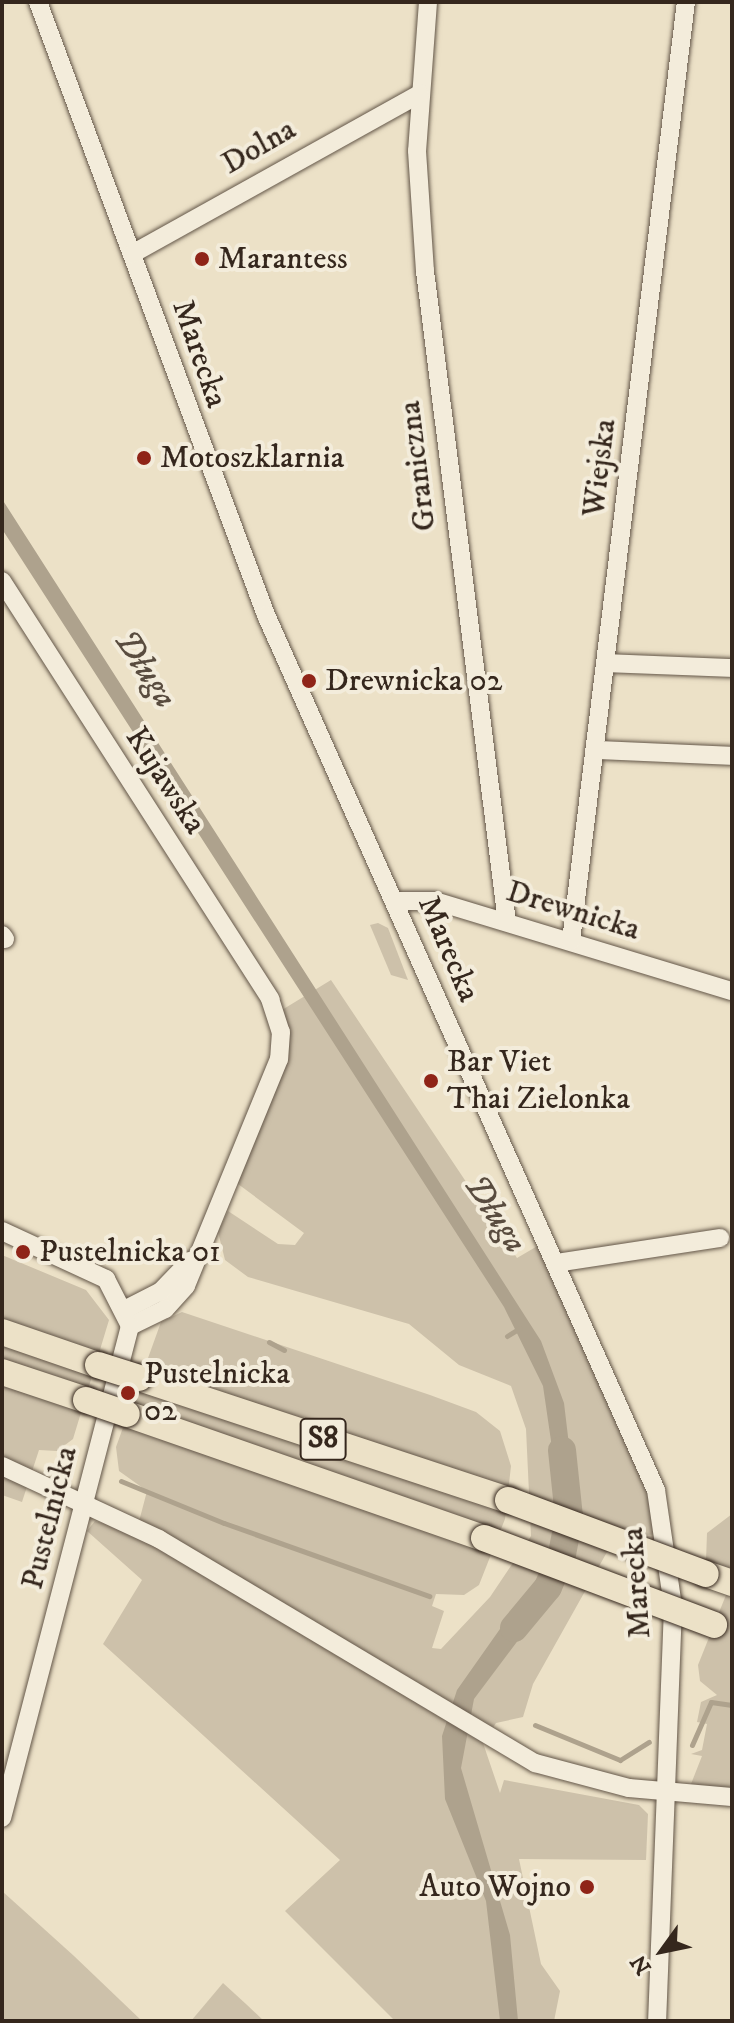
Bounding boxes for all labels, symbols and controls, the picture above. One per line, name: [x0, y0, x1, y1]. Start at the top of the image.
street label: Dolna: [215, 111, 303, 183]
place label: Marantess: [218, 240, 348, 278]
marker: Marantess: [193, 250, 211, 268]
street label: Marecka: [163, 295, 235, 413]
street label: Graniczna: [391, 399, 445, 533]
street label: Wiejska: [575, 417, 625, 519]
place label: Motoszklarnia: [160, 439, 344, 477]
marker: Motoszklarnia: [135, 449, 153, 467]
water label: Długa: [105, 622, 185, 716]
place label: Drewnicka 02: [325, 662, 502, 700]
marker: Drewnicka 02: [300, 672, 318, 690]
street label: Kujawska: [116, 720, 214, 842]
street label: Drewnicka: [502, 873, 644, 949]
street label: Marecka: [409, 890, 487, 1008]
place label: Bar Viet Thai Zielonka: [447, 1044, 630, 1119]
marker: Bar Viet Thai Zielonka: [422, 1072, 440, 1090]
water label: Długa: [455, 1167, 535, 1261]
place label: Pustelnicka 01: [39, 1233, 221, 1271]
marker: Pustelnicka 01: [14, 1243, 32, 1261]
place label: Pustelnicka 02: [144, 1356, 290, 1431]
marker: Pustelnicka 02: [119, 1384, 137, 1402]
road number: S8: [299, 1413, 347, 1465]
street label: Pustelnicka: [14, 1443, 86, 1593]
street label: Marecka: [614, 1526, 660, 1640]
place label: Auto Wojno: [419, 1868, 571, 1906]
marker: Auto Wojno: [578, 1878, 596, 1896]
north arrow: [622, 1911, 702, 1991]
text: N: [625, 1949, 658, 1979]

